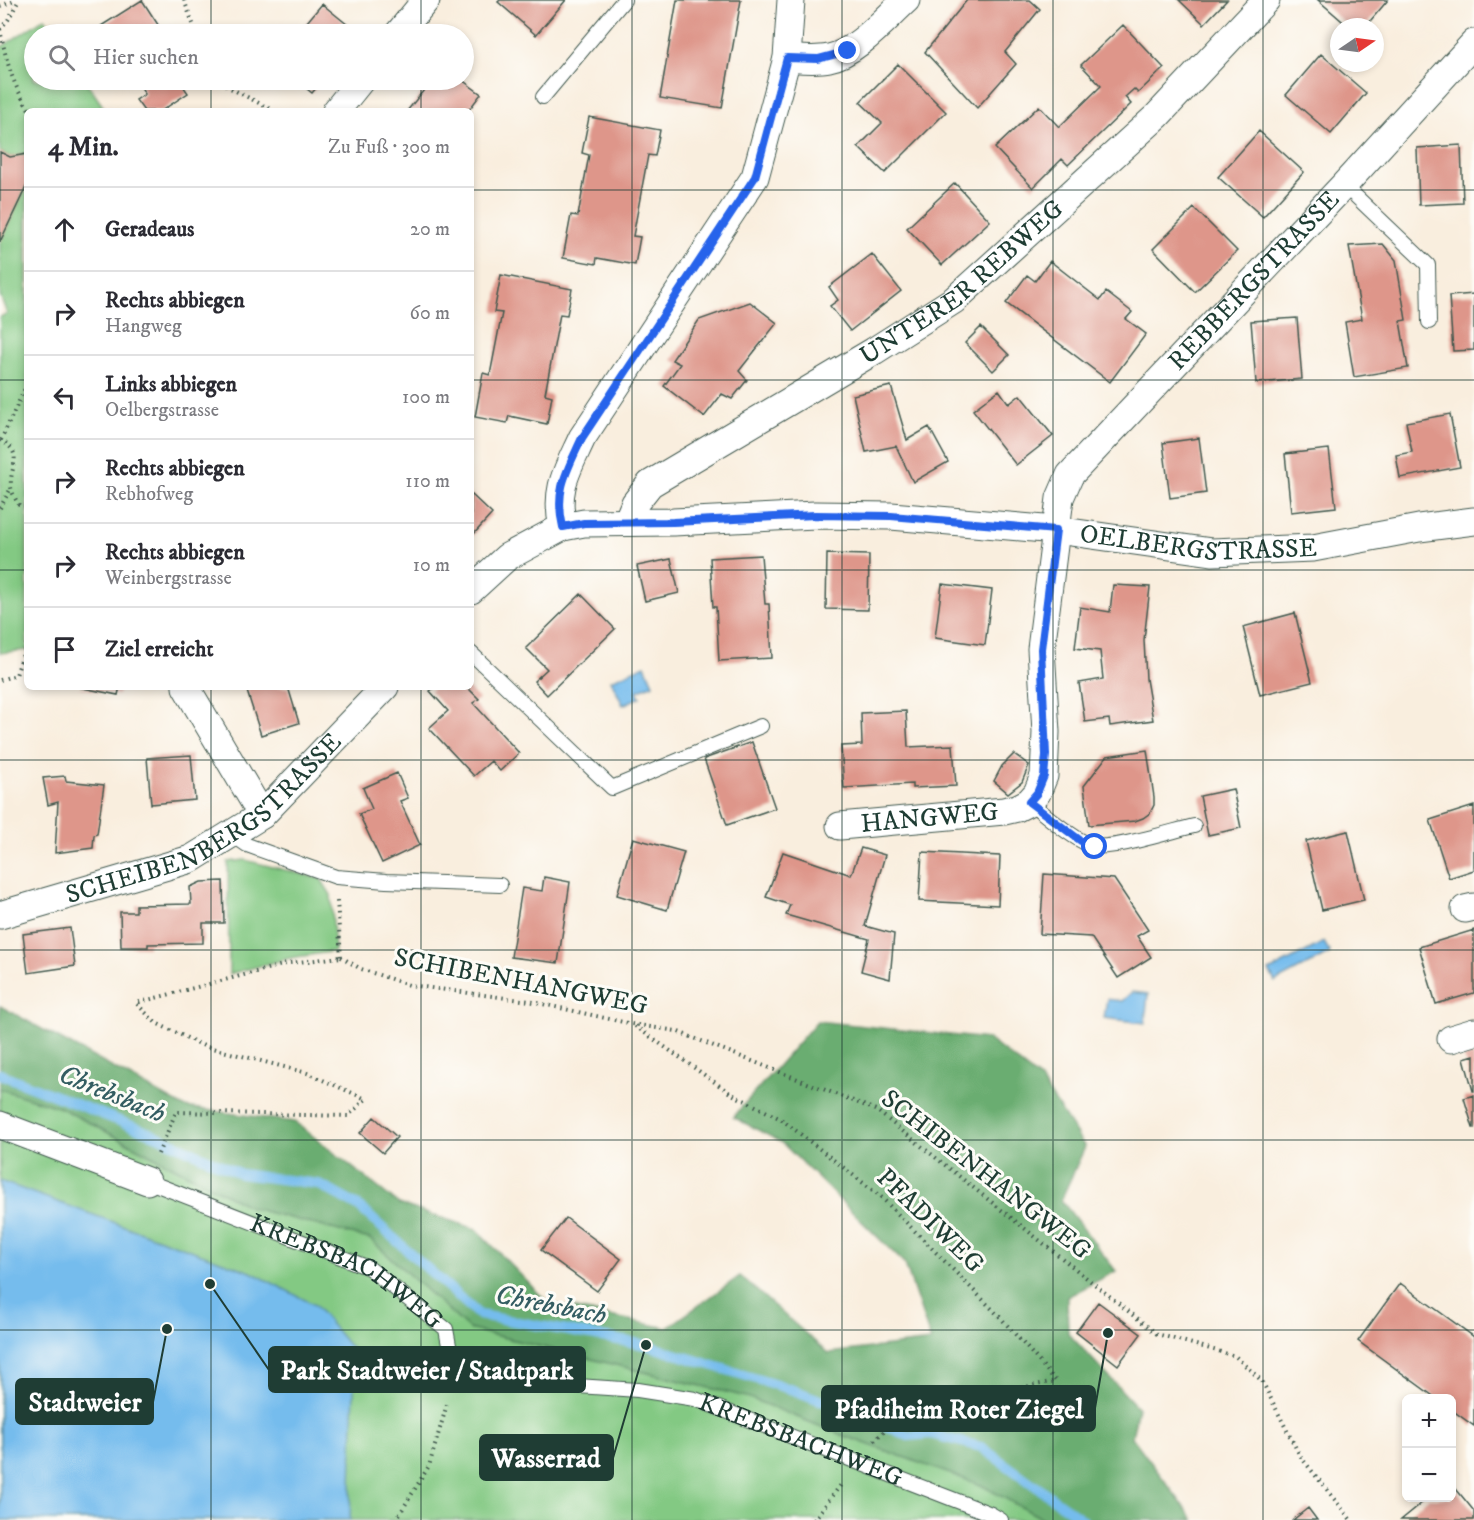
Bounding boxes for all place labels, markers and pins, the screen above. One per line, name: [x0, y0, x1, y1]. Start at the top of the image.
callout: Park Stadtweier / Stadtpark: [269, 1347, 585, 1392]
callout: Stadtweier: [16, 1379, 153, 1424]
callout: Pfadiheim Roter Ziegel: [822, 1386, 1095, 1431]
callout: Wasserrad: [480, 1435, 613, 1480]

